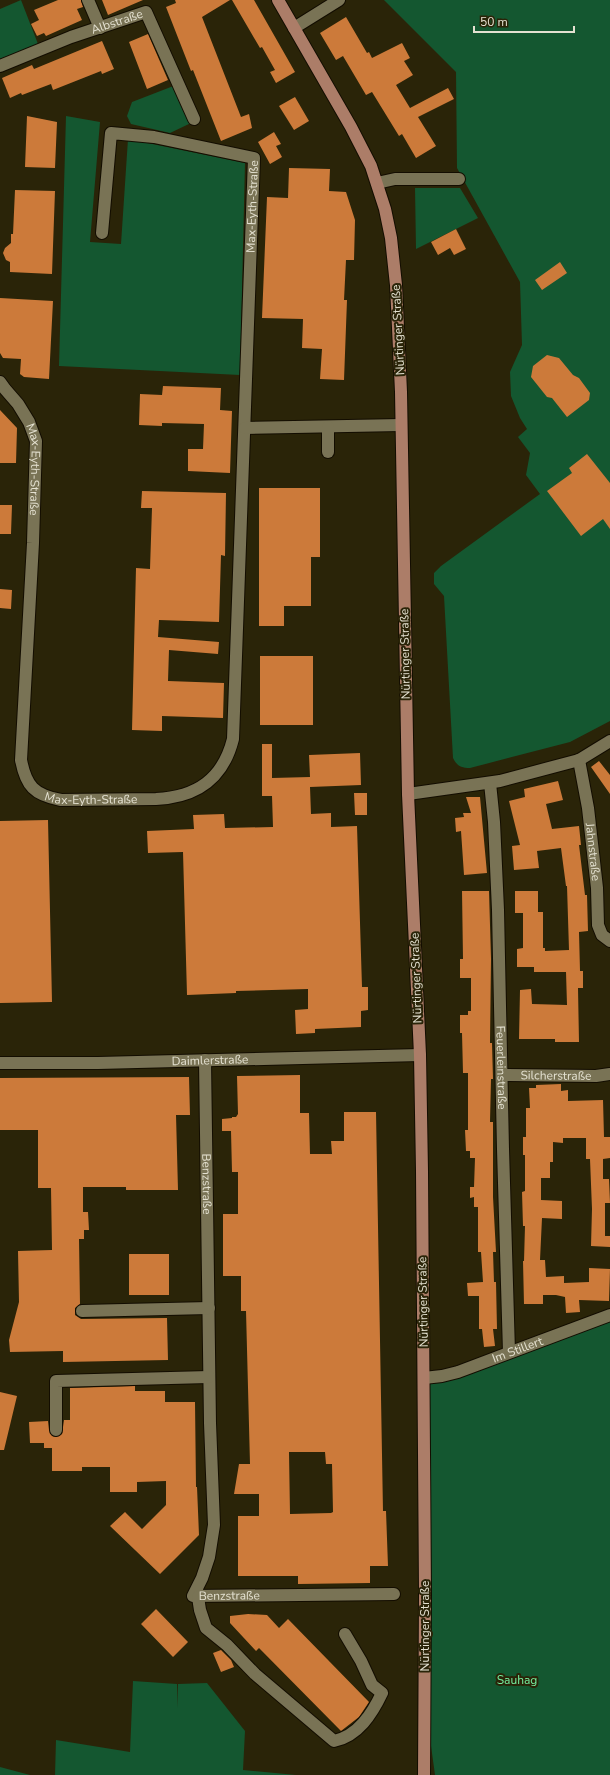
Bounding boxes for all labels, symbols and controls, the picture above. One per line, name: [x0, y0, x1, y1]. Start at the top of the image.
street label: Albstraße: [89, 6, 145, 38]
scale bar: [474, 8, 574, 34]
text: 50 m: [480, 14, 508, 30]
street label: Max-Eyth-Straße: [243, 160, 262, 253]
street label: Nürtinger Straße: [388, 284, 408, 376]
street label: Max-Eyth-Straße: [22, 421, 44, 516]
street label: Nürtinger Straße: [396, 608, 414, 700]
street label: Max-Eyth-Straße: [43, 788, 137, 808]
street label: Jahnstraße: [582, 821, 604, 882]
street label: Nürtinger Straße: [406, 932, 426, 1024]
street label: Feuerleinstraße: [492, 1026, 510, 1110]
street label: Daimlerstraße: [171, 1051, 249, 1069]
street label: Silcherstraße: [520, 1067, 592, 1084]
street label: Benzstraße: [198, 1153, 215, 1215]
street label: Nürtinger Straße: [414, 1256, 432, 1348]
street label: Im Stillert: [490, 1333, 546, 1367]
street label: Nürtinger Straße: [417, 1581, 433, 1671]
street label: Benzstraße: [199, 1587, 260, 1604]
park label: Sauhag: [497, 1672, 537, 1688]

